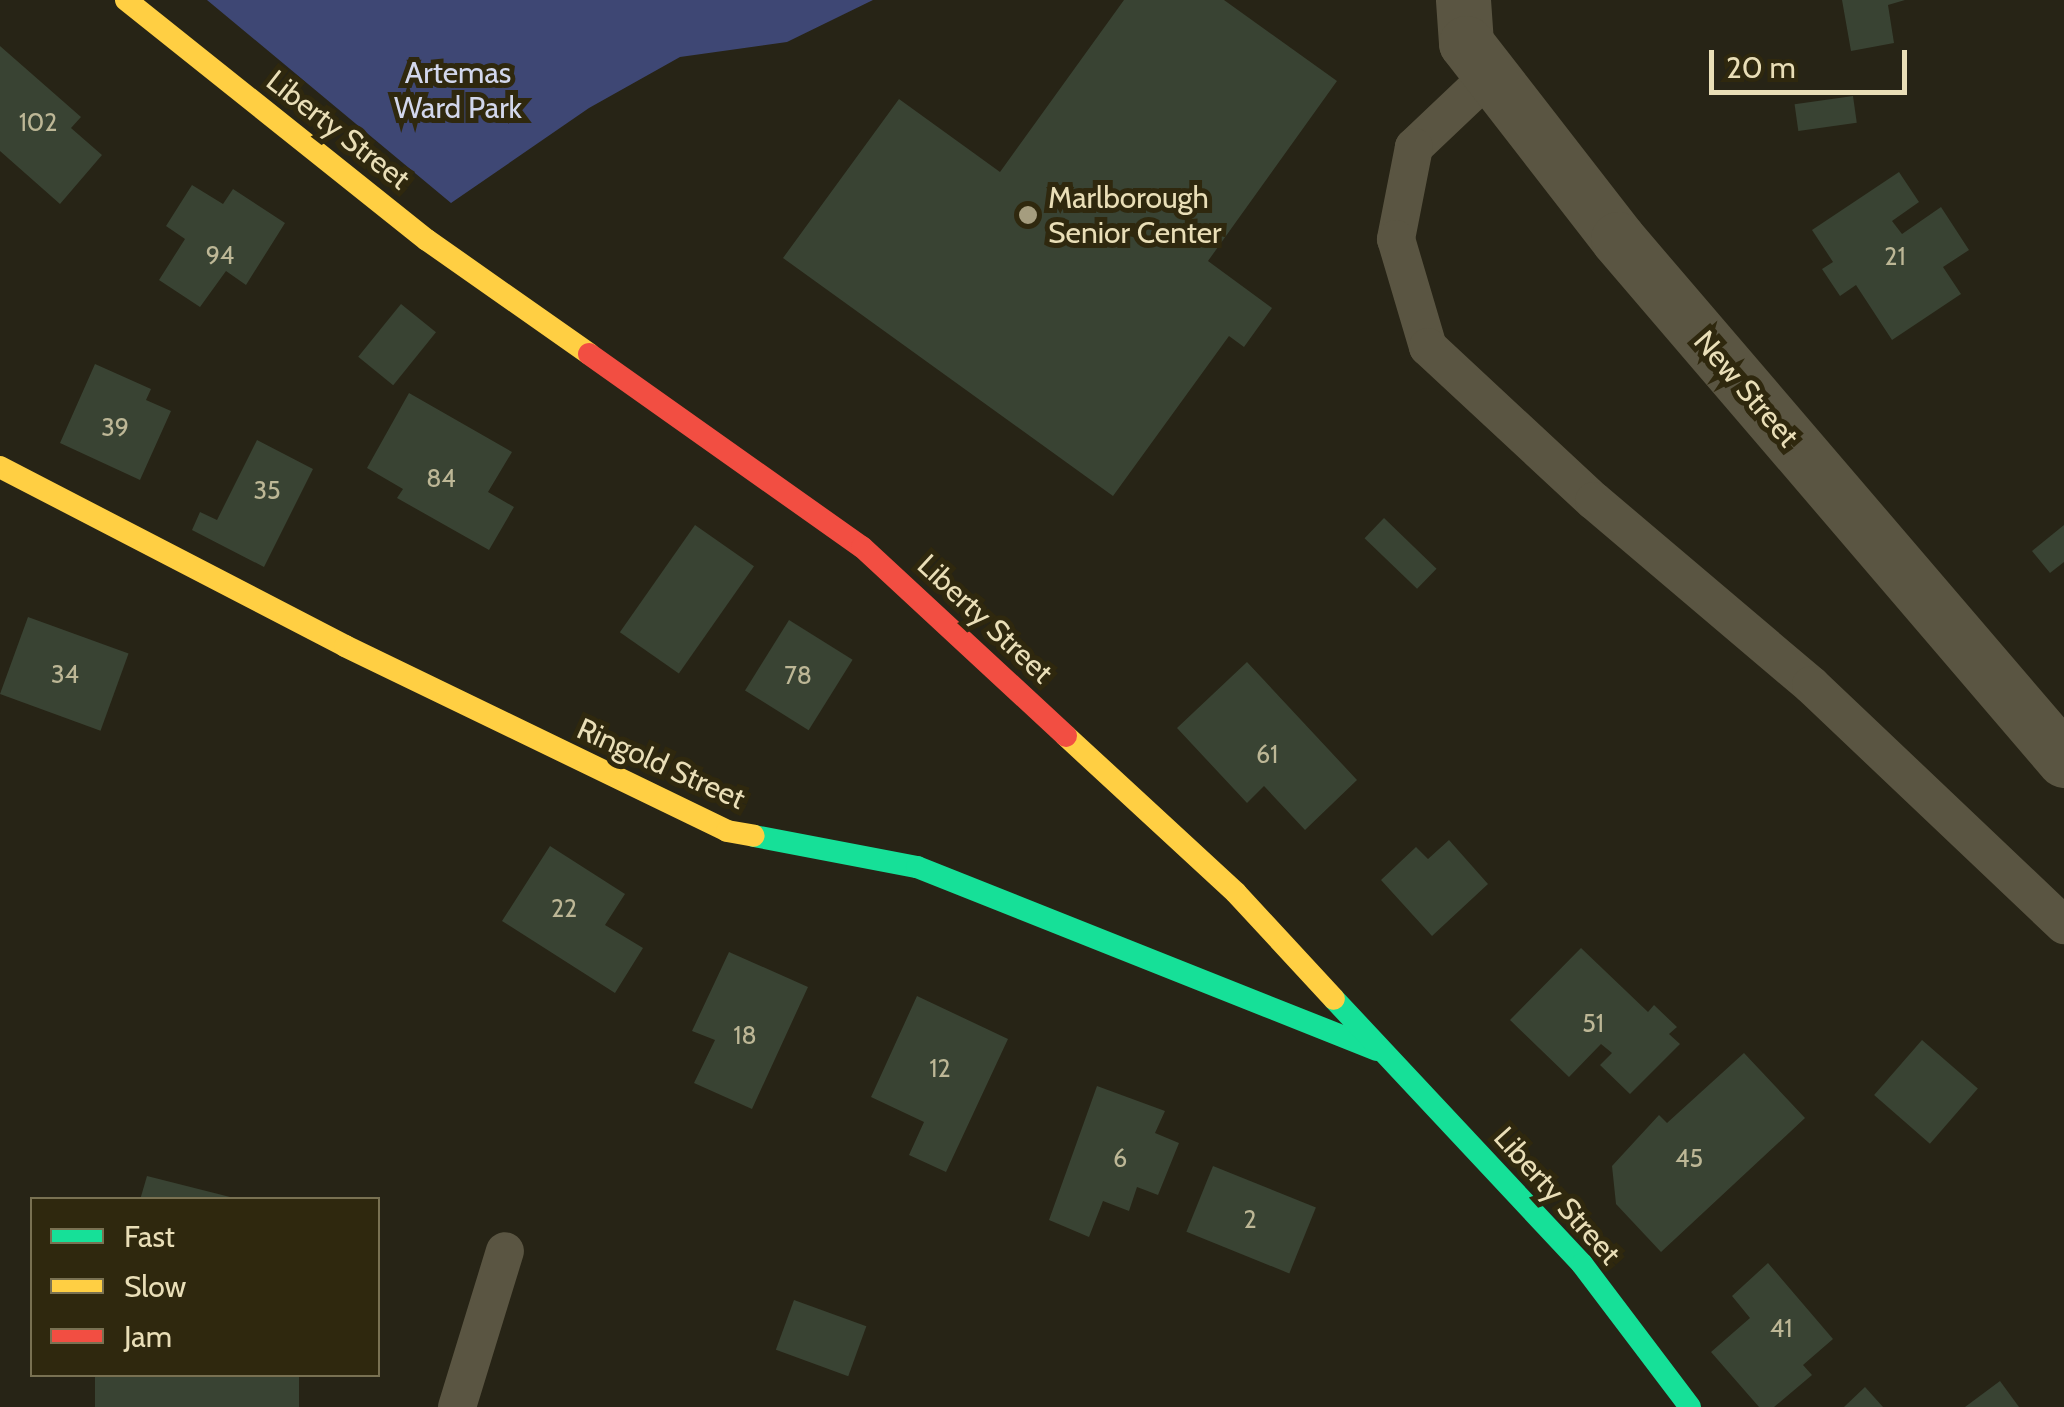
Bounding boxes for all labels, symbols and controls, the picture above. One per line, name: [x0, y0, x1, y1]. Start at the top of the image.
scale bar: [1714, 30, 1912, 92]
text: 20 m: [1726, 49, 1796, 86]
park label: Artemas Ward Park: [394, 55, 522, 126]
street label: Liberty Street: [259, 63, 417, 197]
house number: 102: [19, 107, 57, 137]
place label: Marlborough Senior Center: [1048, 180, 1222, 250]
marker: Marlborough Senior Center: [1017, 204, 1039, 226]
house number: 94: [206, 240, 234, 270]
house number: 21: [1884, 241, 1906, 271]
street label: New Street: [1686, 324, 1806, 454]
house number: 39: [101, 412, 129, 442]
house number: 84: [426, 463, 456, 493]
house number: 35: [253, 475, 281, 505]
street label: Liberty Street: [910, 547, 1060, 691]
house number: 34: [51, 659, 79, 689]
house number: 78: [784, 660, 812, 690]
street label: Ringold Street: [572, 711, 750, 817]
house number: 61: [1256, 739, 1278, 769]
house number: 22: [551, 893, 577, 923]
house number: 51: [1582, 1008, 1604, 1038]
house number: 18: [733, 1020, 757, 1050]
house number: 12: [929, 1053, 951, 1083]
street label: Liberty Street: [1486, 1120, 1628, 1272]
house number: 6: [1113, 1143, 1127, 1173]
house number: 45: [1675, 1143, 1703, 1173]
legend: [30, 1197, 380, 1377]
house number: 2: [1243, 1204, 1257, 1234]
text: Fast: [124, 1218, 175, 1255]
text: Slow: [124, 1268, 186, 1305]
house number: 41: [1770, 1313, 1792, 1343]
text: Jam: [124, 1318, 172, 1355]

